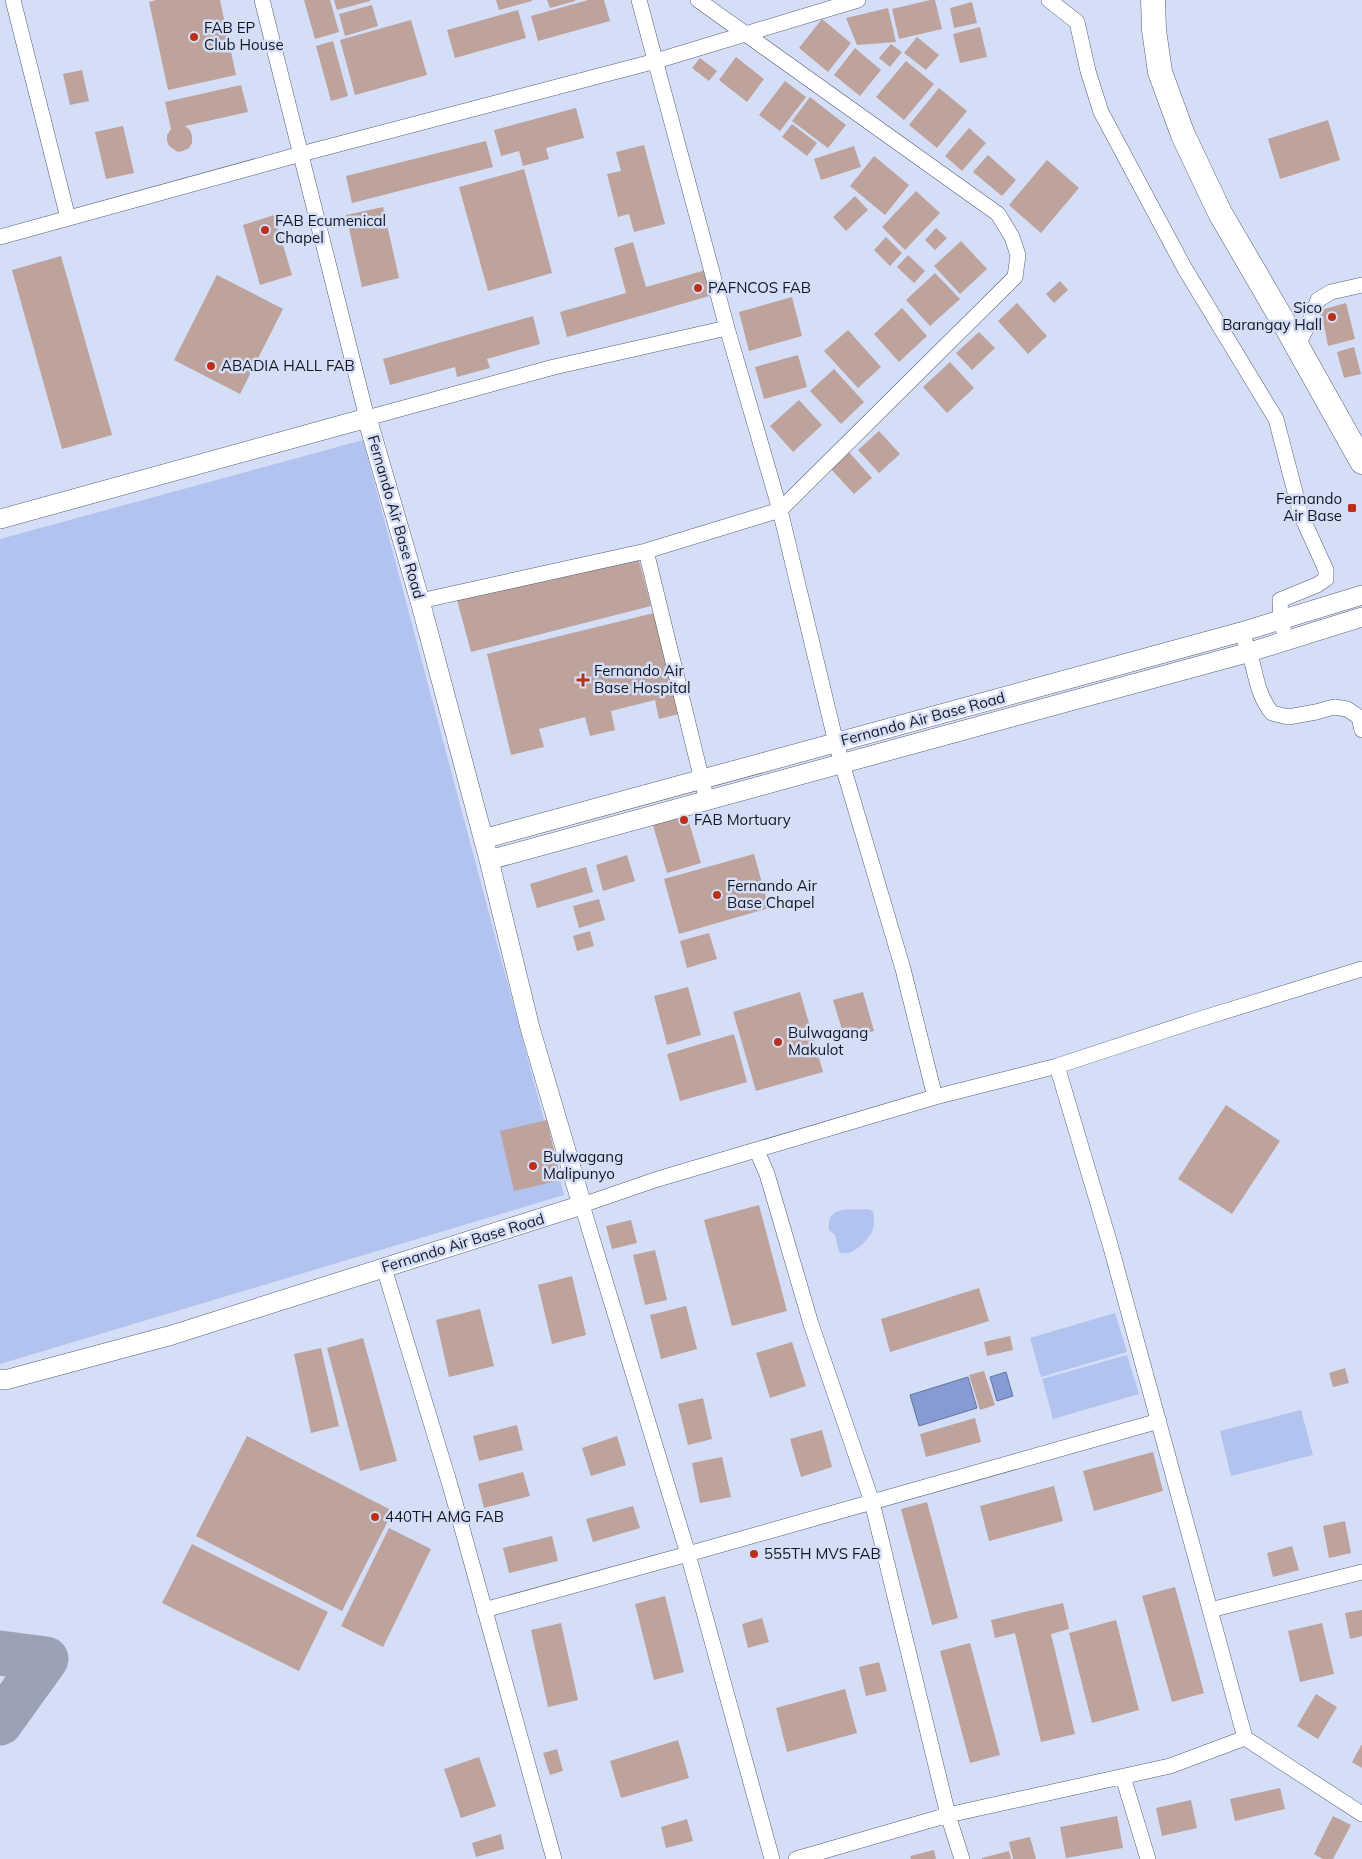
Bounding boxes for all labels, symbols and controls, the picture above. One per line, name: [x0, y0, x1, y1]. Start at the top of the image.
place label: FAB EP Club House: [204, 18, 284, 54]
marker: FAB EP Club House: [188, 31, 200, 43]
place label: FAB Ecumenical Chapel: [275, 211, 386, 247]
marker: FAB Ecumenical Chapel: [259, 224, 271, 236]
place label: PAFNCOS FAB: [708, 278, 811, 297]
marker: PAFNCOS FAB: [692, 282, 704, 294]
place label: Sico Barangay Hall: [1222, 298, 1322, 334]
marker: Sico Barangay Hall: [1326, 311, 1338, 323]
place label: ABADIA HALL FAB: [221, 356, 355, 375]
marker: ABADIA HALL FAB: [205, 360, 217, 372]
street label: Fernando Air Base Road: [364, 433, 429, 601]
place label: Fernando Air Base: [1276, 489, 1342, 525]
marker: Fernando Air Base: [1346, 502, 1358, 514]
place label: Fernando Air Base Hospital: [594, 661, 691, 697]
marker: Fernando Air Base Hospital: [576, 673, 590, 687]
street label: Fernando Air Base Road: [839, 687, 1007, 750]
place label: FAB Mortuary: [694, 810, 791, 829]
marker: FAB Mortuary: [678, 814, 690, 826]
place label: Fernando Air Base Chapel: [727, 876, 817, 912]
marker: Fernando Air Base Chapel: [711, 889, 723, 901]
place label: Bulwagang Makulot: [788, 1023, 868, 1059]
marker: Bulwagang Makulot: [772, 1036, 784, 1048]
place label: Bulwagang Malipunyo: [543, 1147, 623, 1183]
marker: Bulwagang Malipunyo: [527, 1160, 539, 1172]
street label: Fernando Air Base Road: [379, 1209, 547, 1276]
place label: 440TH AMG FAB: [385, 1507, 504, 1526]
marker: 440TH AMG FAB: [369, 1511, 381, 1523]
place label: 555TH MVS FAB: [764, 1544, 881, 1563]
marker: 555TH MVS FAB: [748, 1548, 760, 1560]

